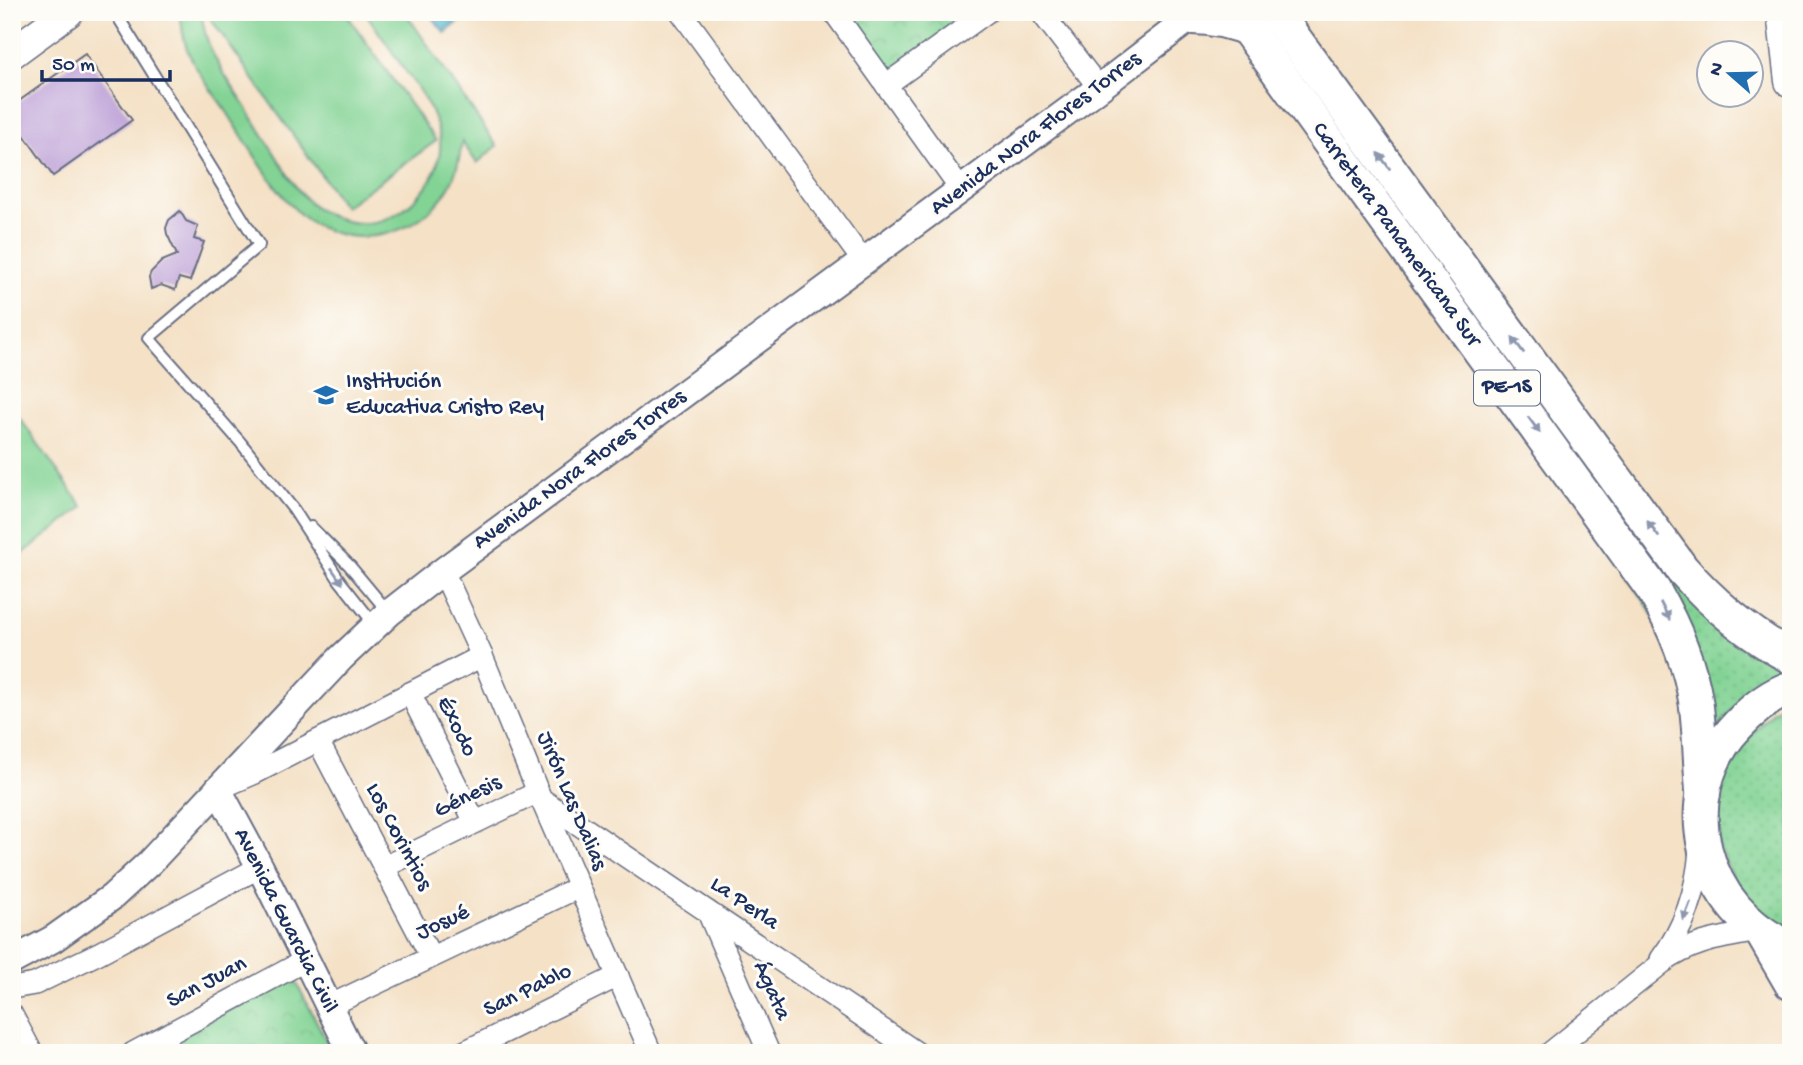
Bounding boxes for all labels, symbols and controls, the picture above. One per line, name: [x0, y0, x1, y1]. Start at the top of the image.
scale bar: [42, 38, 170, 82]
north arrow: [1694, 38, 1764, 108]
street label: Avenida Nora Flores Torres: [925, 46, 1147, 222]
text: 50 m: [52, 54, 95, 79]
text: N: [1704, 60, 1730, 79]
street label: Carretera Panamericana Sur: [1305, 118, 1488, 354]
one-way arrow: [1377, 152, 1391, 170]
one-way arrow: [1511, 336, 1525, 354]
place label: Institución Educativa Cristo Rey: [346, 369, 544, 422]
road number: PE-1S: [1474, 370, 1540, 406]
school or university icon: Institución Educativa Cristo Rey: [312, 381, 340, 409]
street label: Avenida Nora Flores Torres: [468, 383, 692, 556]
one-way arrow: [1526, 416, 1540, 434]
one-way arrow: [1645, 520, 1660, 538]
one-way arrow: [330, 567, 344, 585]
one-way arrow: [1659, 601, 1670, 621]
street label: Éxodo: [429, 692, 483, 762]
street label: Jirón Las Dalias: [530, 728, 613, 875]
street label: Génesis: [430, 769, 506, 825]
street label: Los Corintios: [358, 779, 438, 896]
street label: Avenida Guardia Civil: [227, 824, 343, 1018]
street label: La Perla: [704, 871, 785, 937]
street label: Josué: [412, 899, 475, 947]
one-way arrow: [1682, 900, 1693, 921]
street label: San Juan: [162, 951, 252, 1015]
street label: Ágata: [746, 957, 797, 1026]
street label: San Pablo: [480, 958, 576, 1024]

